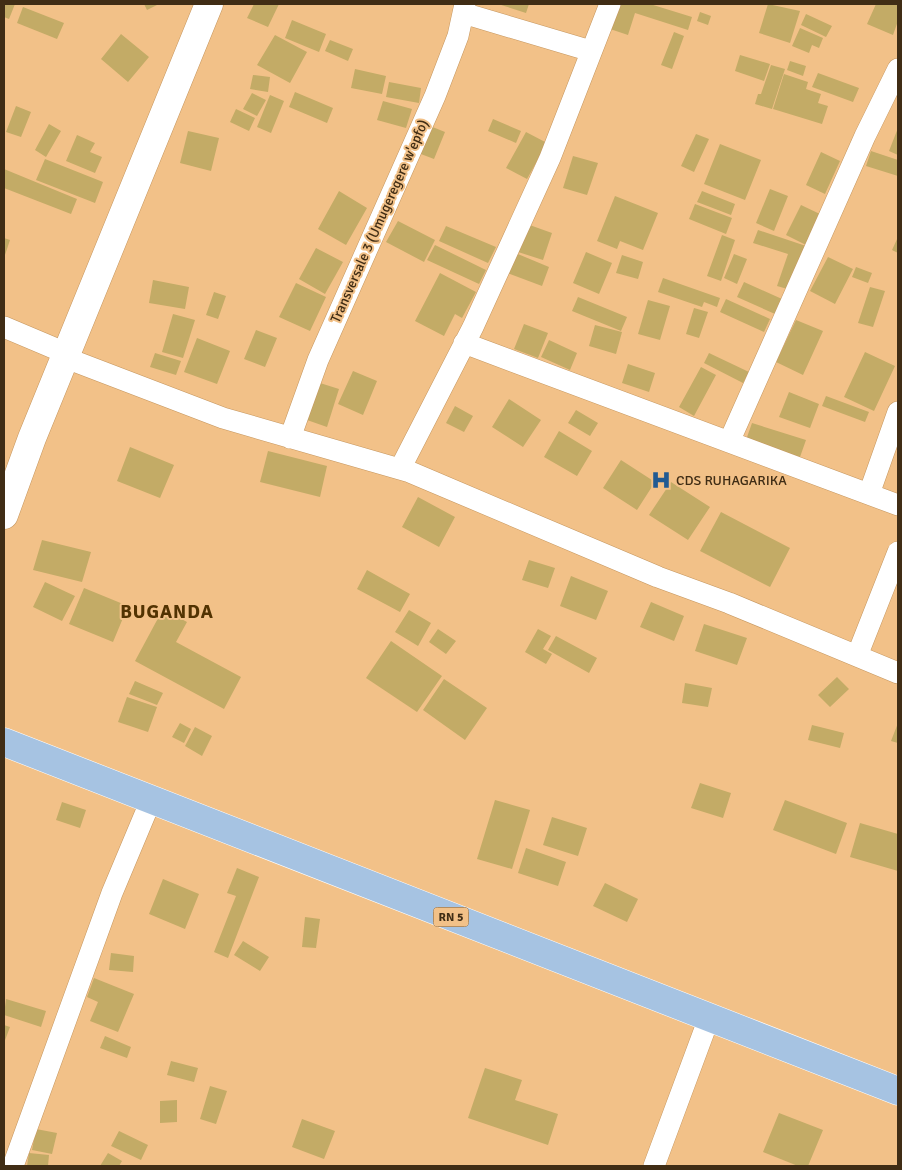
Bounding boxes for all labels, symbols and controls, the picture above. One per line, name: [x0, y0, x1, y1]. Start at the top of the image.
street label: Transversale 3 (Umugeregere w'epfo): [327, 117, 432, 326]
hospital icon: CDS RUHAGARIKA: [650, 469, 672, 491]
place label: CDS RUHAGARIKA: [676, 472, 787, 489]
district label: BUGANDA: [120, 600, 214, 624]
road number: RN 5: [434, 908, 468, 926]

